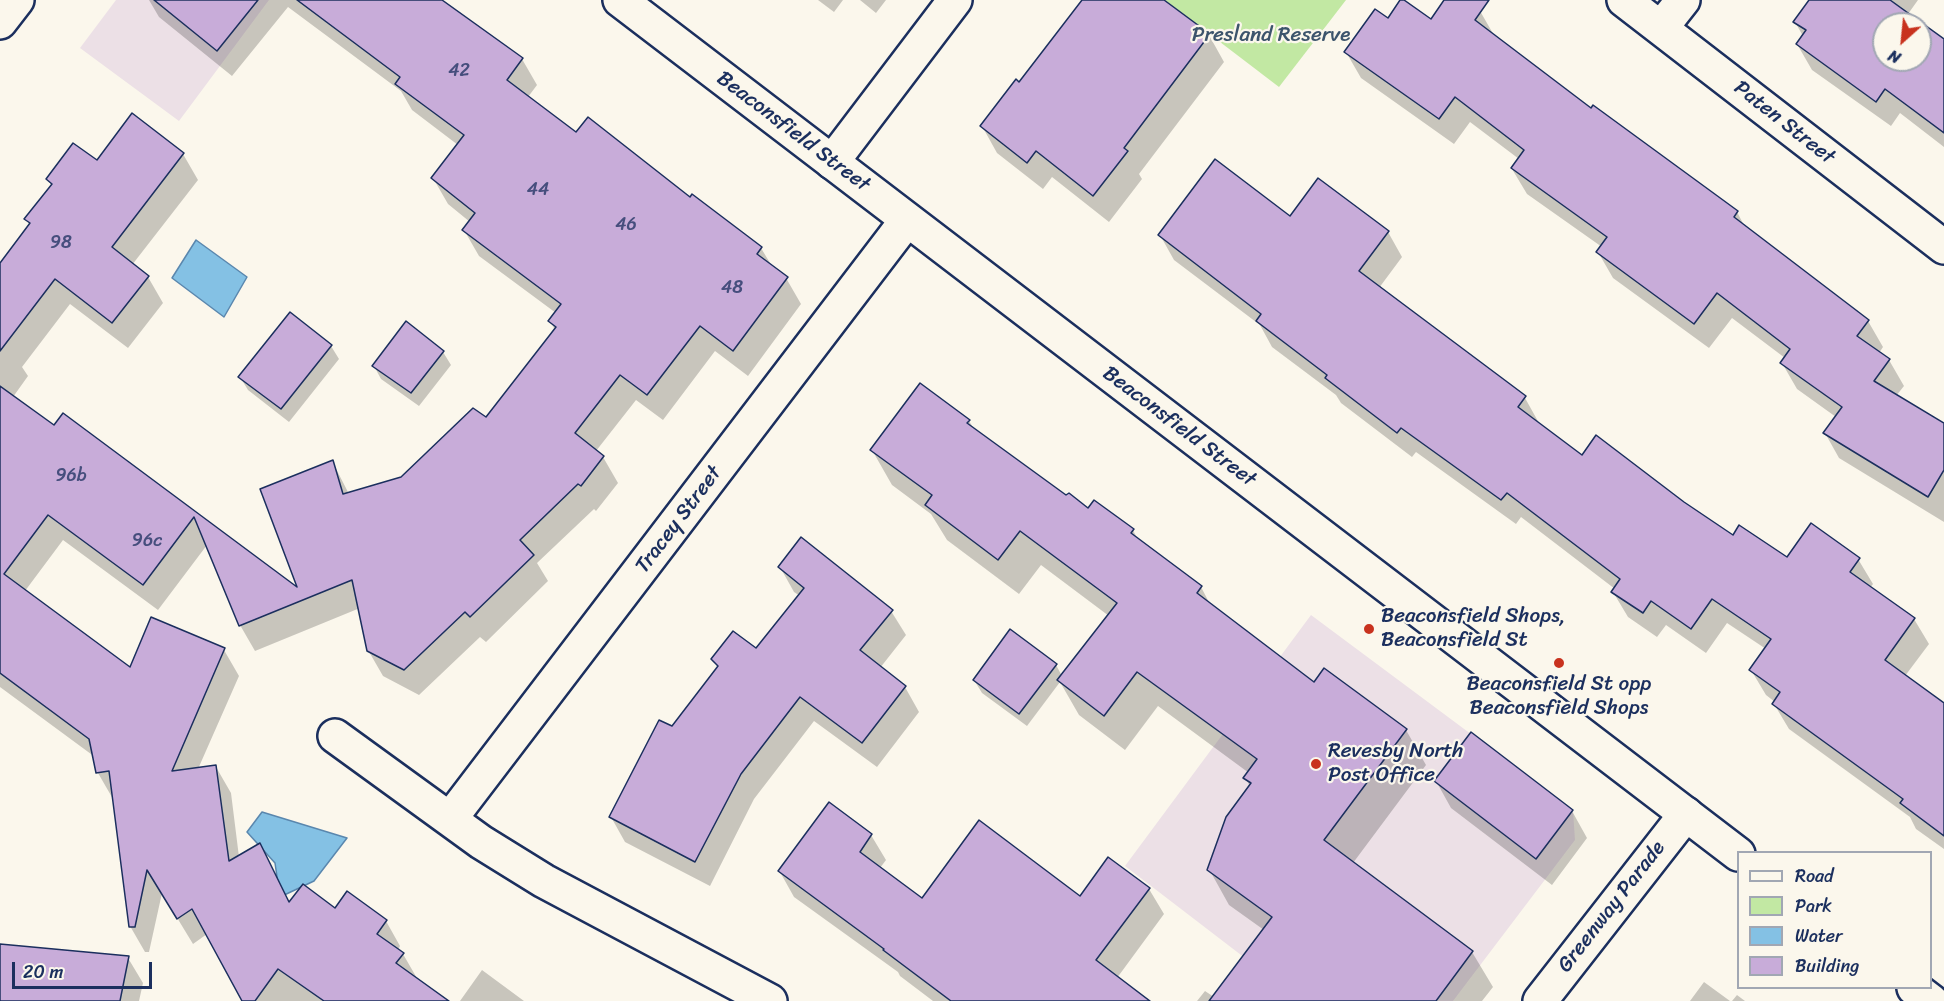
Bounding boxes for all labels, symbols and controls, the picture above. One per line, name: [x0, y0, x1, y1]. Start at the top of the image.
north arrow: [1872, 12, 1932, 72]
park label: Presland Reserve: [1192, 23, 1350, 49]
text: N: [1883, 41, 1906, 72]
house number: 42: [448, 60, 470, 82]
street label: Beaconsfield Street: [711, 66, 875, 198]
street label: Paten Street: [1729, 76, 1839, 170]
house number: 44: [527, 179, 549, 201]
house number: 46: [615, 214, 637, 236]
house number: 98: [50, 232, 72, 254]
house number: 48: [721, 277, 743, 299]
street label: Beaconsfield Street: [1097, 361, 1261, 493]
street label: Tracey Street: [631, 462, 727, 578]
house number: 96b: [55, 465, 87, 487]
house number: 96c: [132, 530, 162, 552]
place label: Beaconsfield Shops, Beaconsfield St: [1381, 604, 1565, 654]
marker: Beaconsfield Shops, Beaconsfield St: [1362, 622, 1376, 636]
marker: Beaconsfield St opp Beaconsfield Shops: [1552, 656, 1566, 670]
place label: Beaconsfield St opp Beaconsfield Shops: [1467, 672, 1651, 722]
place label: Revesby North Post Office: [1328, 739, 1463, 789]
marker: Revesby North Post Office: [1309, 757, 1323, 771]
street label: Greenway Parade: [1553, 836, 1671, 978]
legend: [1737, 851, 1932, 989]
text: Road: [1795, 860, 1834, 892]
text: Park: [1795, 890, 1832, 922]
text: Water: [1795, 920, 1842, 952]
scale bar: [15, 950, 154, 988]
text: Building: [1795, 950, 1859, 982]
text: 20 m: [23, 956, 63, 988]

